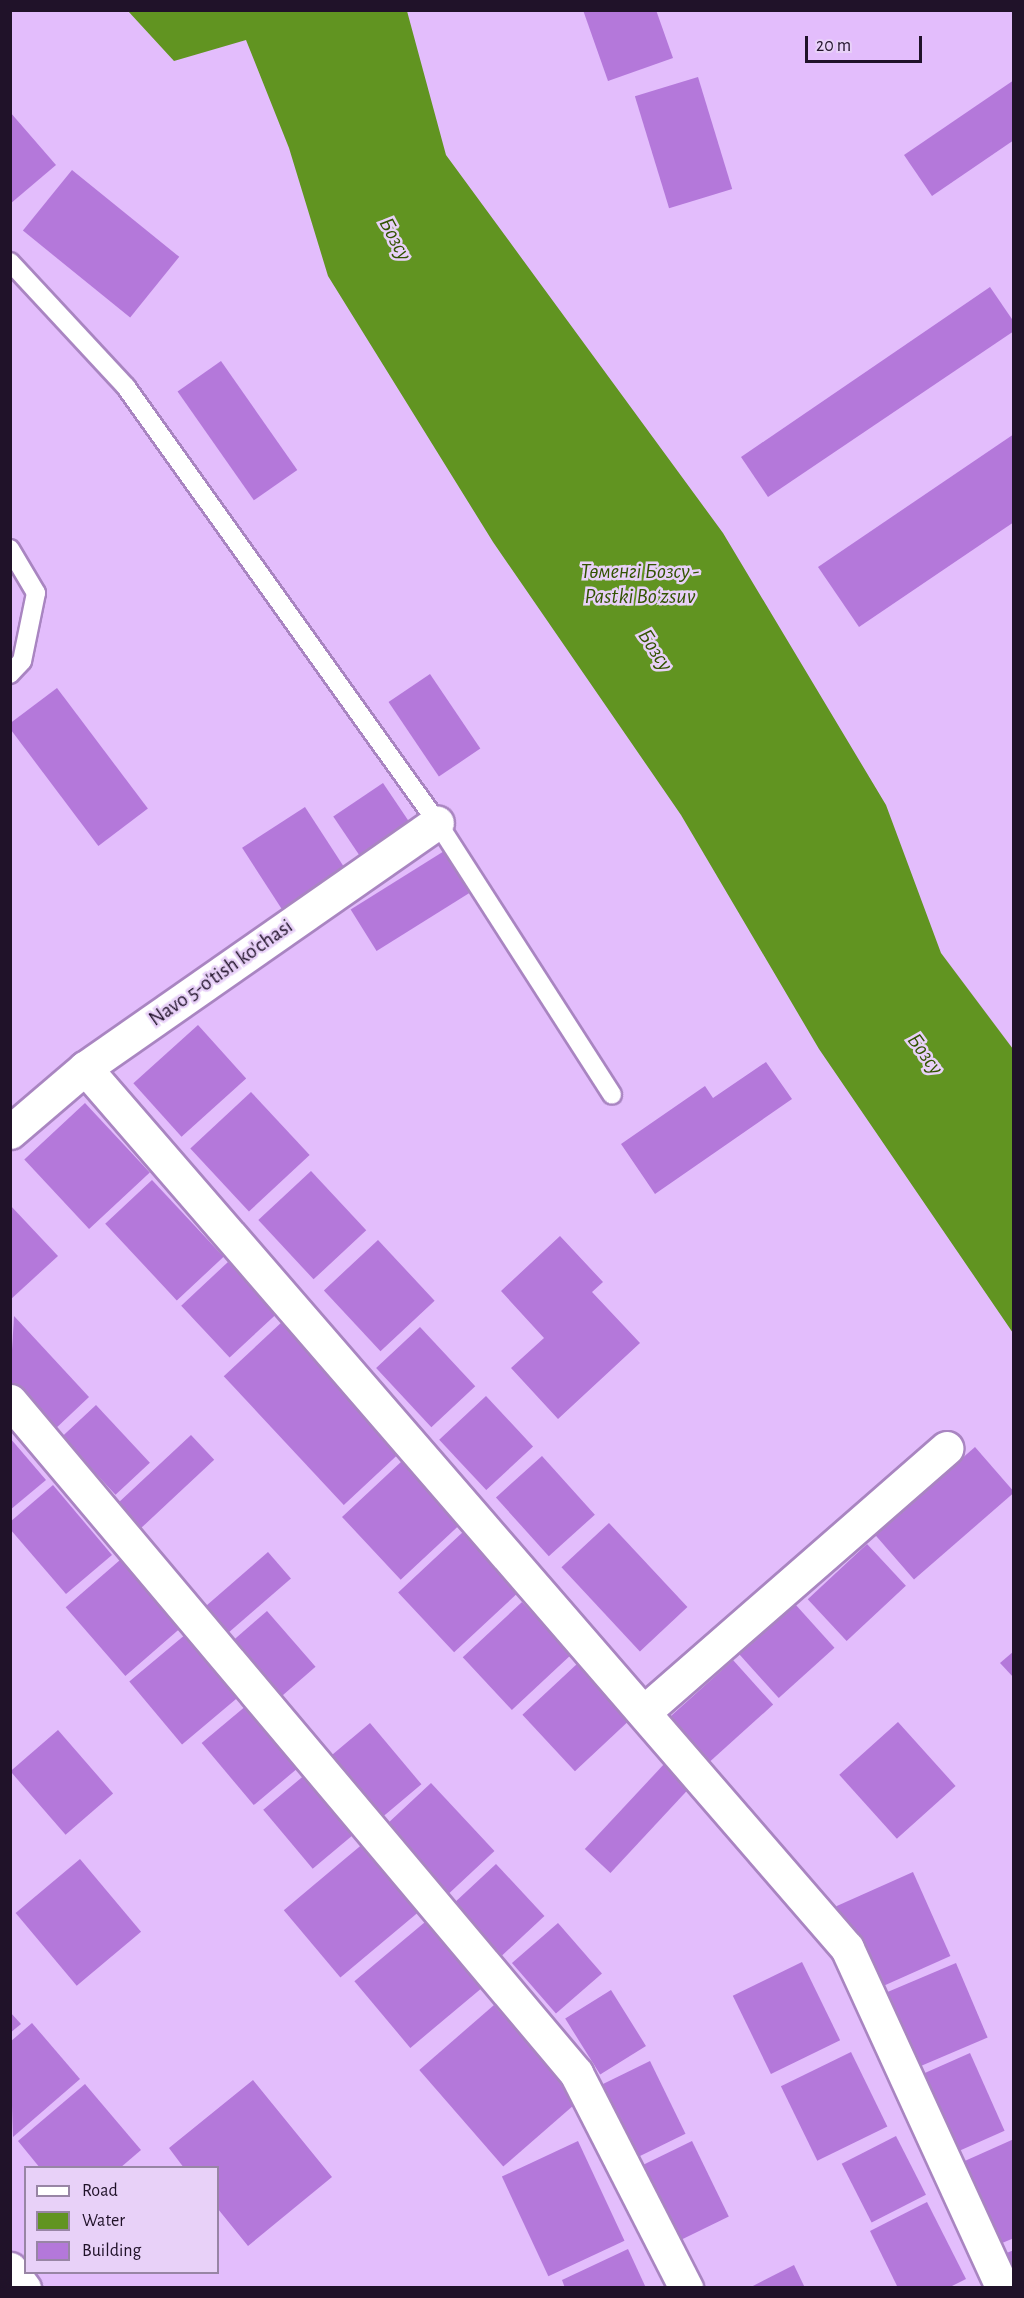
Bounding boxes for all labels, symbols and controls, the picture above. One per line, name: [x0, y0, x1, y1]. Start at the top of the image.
scale bar: [808, 24, 925, 62]
text: 20 m: [816, 37, 851, 55]
water label: Бозсу: [373, 213, 417, 265]
water label: Төменгі Бозсу - Pastki Boʻzsuv: [580, 558, 700, 610]
water label: Бозсу: [632, 624, 678, 676]
street label: Navo 5-o'tish ko'chasi: [144, 914, 298, 1032]
water label: Бозсу: [901, 1028, 949, 1080]
legend: [24, 2166, 219, 2274]
text: Road: [82, 2182, 118, 2200]
text: Water: [82, 2212, 125, 2230]
text: Building: [82, 2242, 141, 2260]

